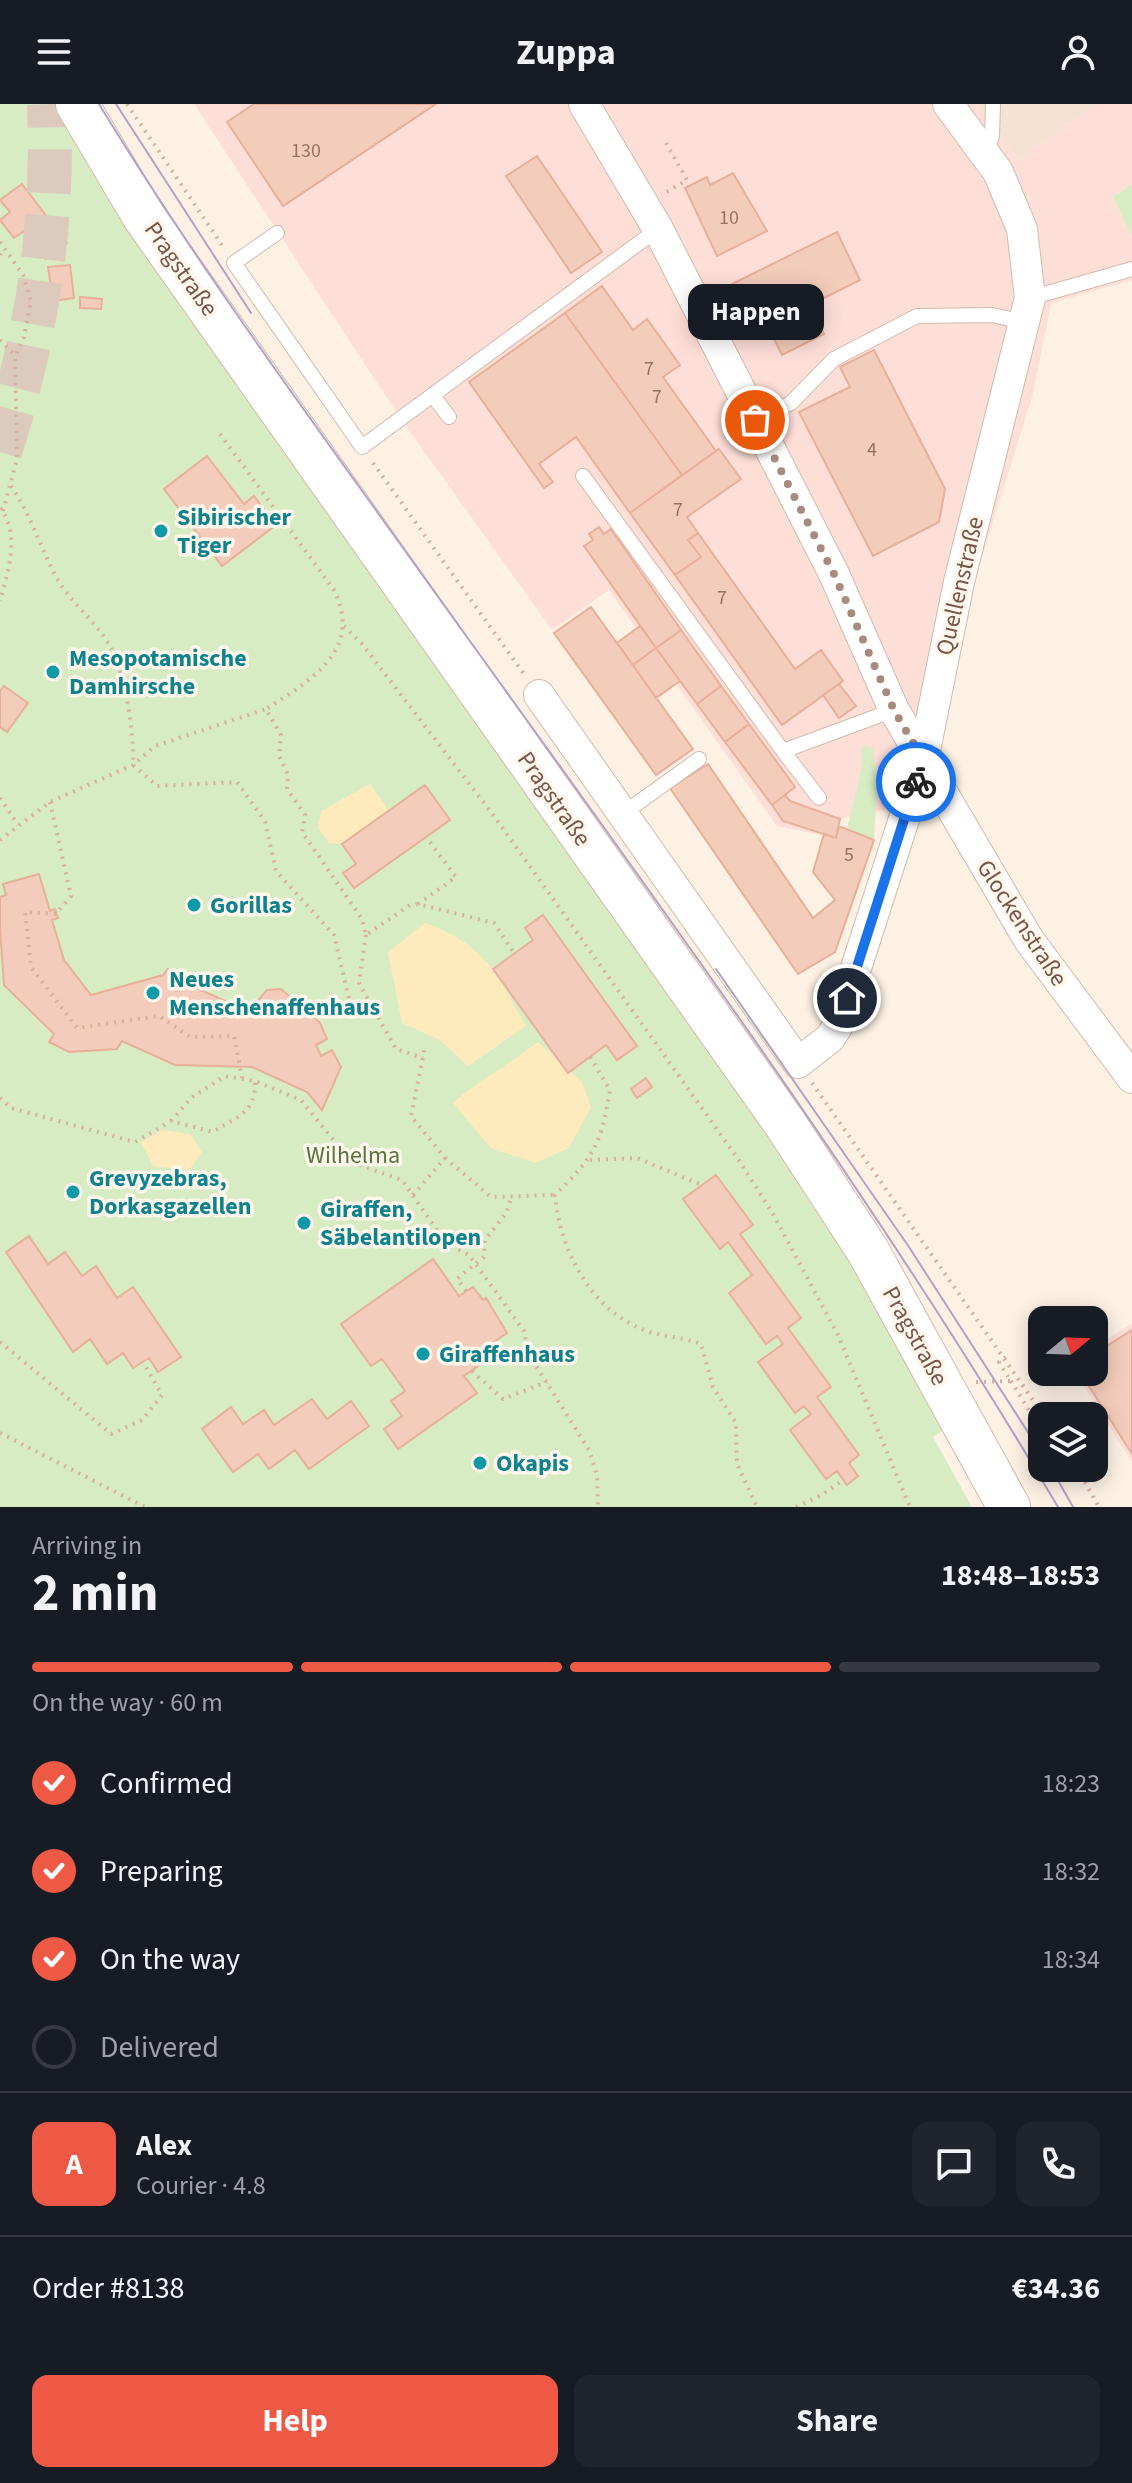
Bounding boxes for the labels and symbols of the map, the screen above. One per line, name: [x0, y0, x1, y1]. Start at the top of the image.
house number: 130: [291, 137, 321, 165]
house number: 10: [719, 204, 739, 232]
street label: Pragstraße: [135, 214, 227, 324]
callout: Happen: [687, 284, 823, 340]
house number: 7: [644, 355, 654, 383]
house number: 7: [652, 383, 662, 411]
pin: [721, 386, 789, 454]
house number: 4: [867, 436, 877, 464]
house number: 7: [673, 496, 683, 524]
place label: Sibirischer Tiger: [177, 500, 292, 563]
street label: Quellenstraße: [927, 513, 993, 659]
marker: Sibirischer Tiger: [152, 522, 170, 540]
house number: 7: [717, 584, 727, 612]
place label: Mesopotamische Damhirsche: [69, 641, 247, 704]
marker: Mesopotamische Damhirsche: [44, 663, 62, 681]
courier: [876, 742, 956, 822]
street label: Pragstraße: [508, 744, 600, 854]
house number: 5: [844, 841, 854, 869]
street label: Glockenstraße: [968, 853, 1076, 993]
place label: Gorillas: [210, 888, 292, 923]
marker: Gorillas: [185, 896, 203, 914]
place label: Neues Menschenaffenhaus: [169, 962, 380, 1025]
pin: [813, 964, 881, 1032]
marker: Neues Menschenaffenhaus: [144, 984, 162, 1002]
park label: Wilhelma: [306, 1138, 400, 1173]
place label: Grevyzebras, Dorkasgazellen: [89, 1161, 251, 1224]
marker: Grevyzebras, Dorkasgazellen: [64, 1183, 82, 1201]
place label: Giraffen, Säbelantilopen: [320, 1192, 481, 1255]
marker: Giraffen, Säbelantilopen: [295, 1214, 313, 1232]
street label: Pragstraße: [873, 1280, 957, 1392]
north arrow: [1028, 1306, 1108, 1386]
place label: Giraffenhaus: [439, 1337, 575, 1372]
marker: Giraffenhaus: [414, 1345, 432, 1363]
place label: Okapis: [496, 1446, 569, 1481]
marker: Okapis: [471, 1454, 489, 1472]

